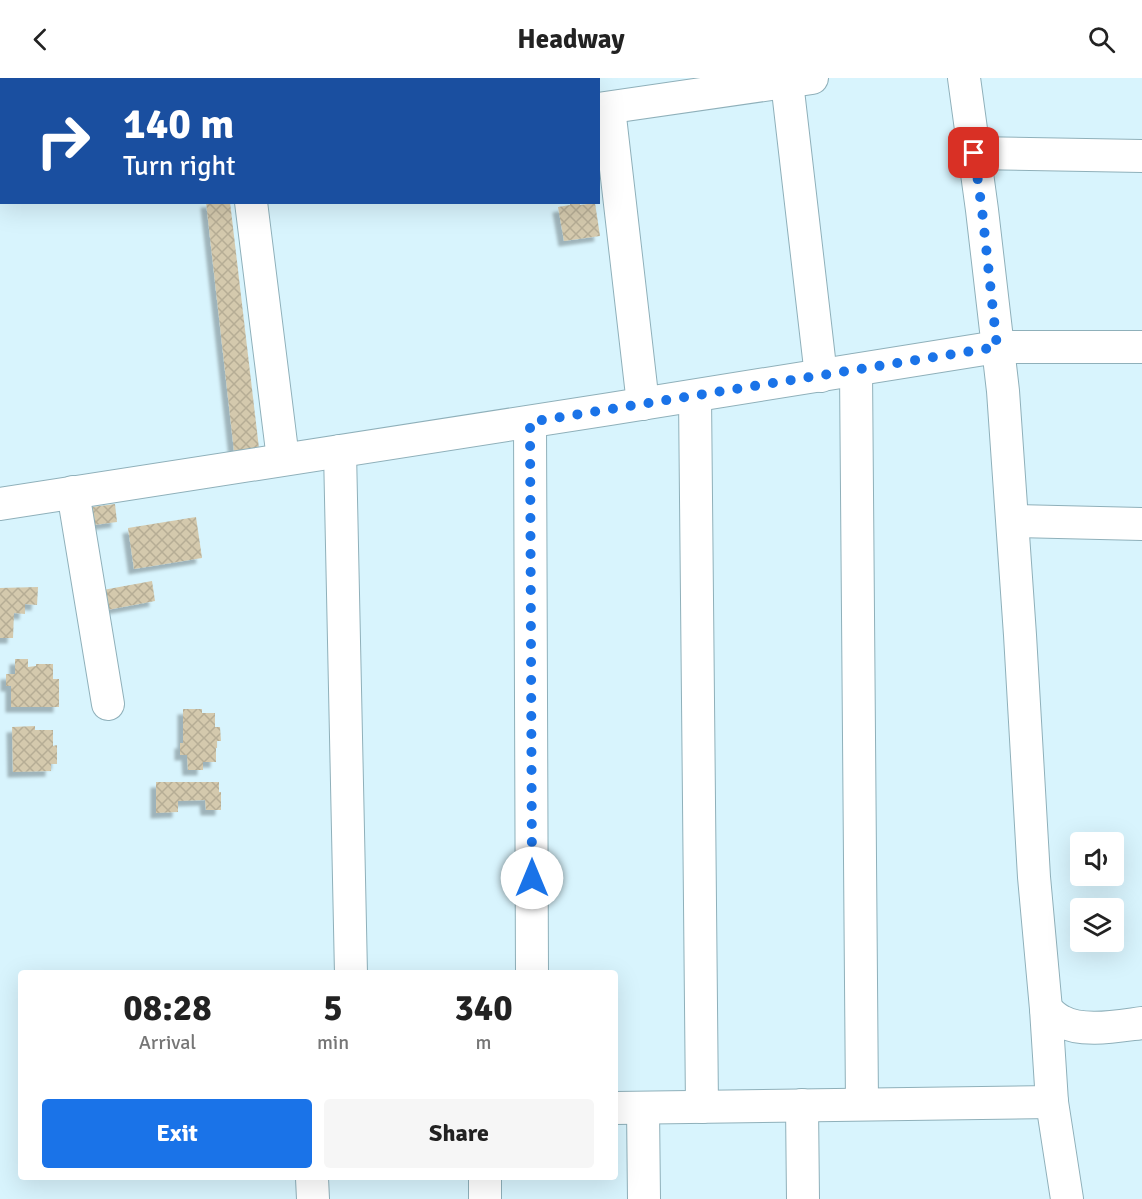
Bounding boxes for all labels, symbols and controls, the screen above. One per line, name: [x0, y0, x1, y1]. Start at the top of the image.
icon: back: [24, 23, 57, 56]
text: Headway: [517, 23, 625, 56]
icon: search: [1085, 23, 1118, 56]
text: 140 m: [123, 99, 234, 150]
icon: right: [24, 102, 102, 180]
pin: [948, 127, 999, 178]
icon: arrive: [957, 136, 990, 169]
text: Turn right: [123, 150, 236, 183]
map controls: [1070, 832, 1124, 952]
button: sound: [1070, 832, 1124, 886]
position arrow: [500, 846, 564, 910]
button: layers: [1070, 898, 1124, 952]
text: 08:28: [123, 986, 212, 1031]
text: 5: [323, 986, 343, 1031]
text: 340: [454, 986, 513, 1031]
text: Arrival: [139, 1030, 196, 1055]
text: min: [317, 1030, 349, 1055]
text: m: [476, 1030, 492, 1055]
button: Exit: [42, 1099, 312, 1168]
button: Share: [324, 1099, 594, 1168]

